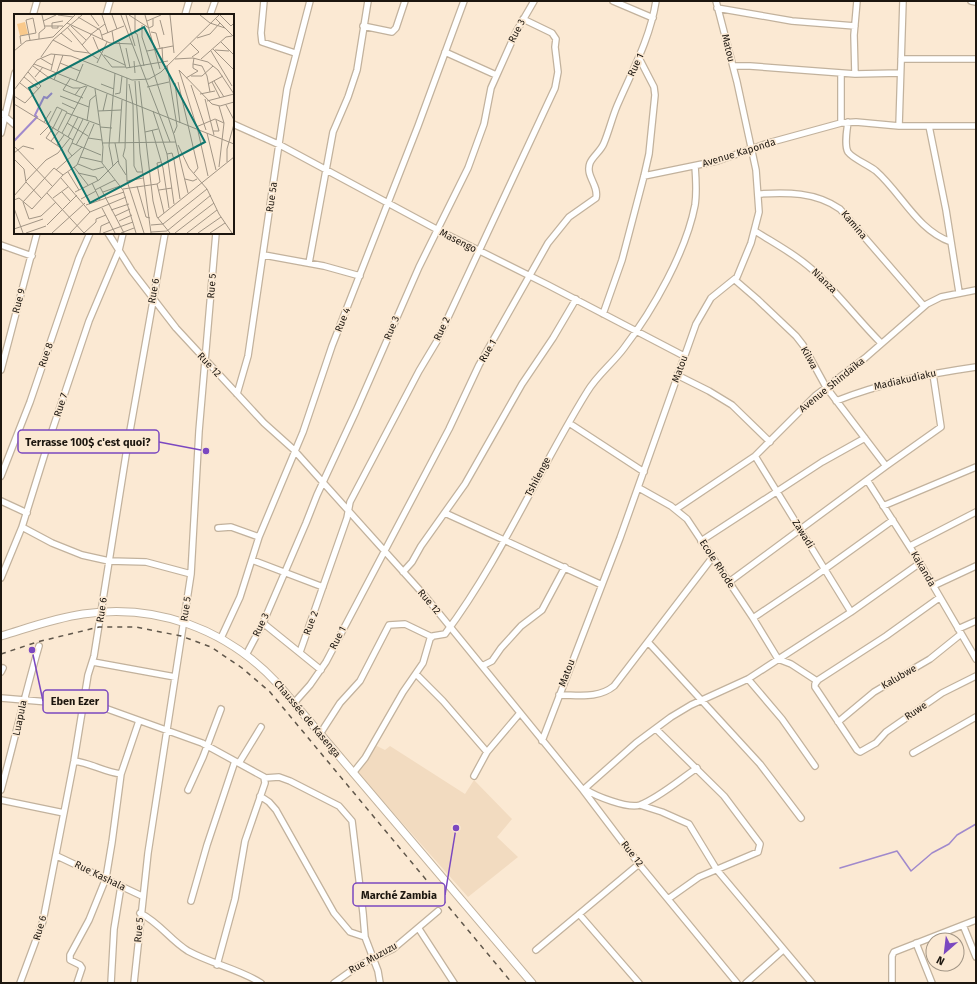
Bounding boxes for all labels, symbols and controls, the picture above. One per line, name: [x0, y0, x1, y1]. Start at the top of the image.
inset map: [14, 14, 234, 234]
street label: Rue 3: [506, 17, 528, 45]
street label: Matou: [719, 33, 737, 63]
street label: Rue 1: [625, 51, 647, 79]
street label: Avenue Kaponda: [701, 136, 777, 170]
street label: Rue 5a: [264, 181, 280, 213]
street label: Kamina: [838, 208, 870, 242]
street label: Masengo: [437, 227, 479, 255]
street label: Nianza: [809, 266, 839, 296]
street label: Rue 5: [205, 273, 219, 299]
street label: Rue 6: [146, 277, 162, 305]
street label: Rue 9: [10, 287, 28, 315]
street label: Rue 4: [333, 305, 354, 334]
street label: Rue 3: [382, 314, 402, 342]
street label: Rue 2: [431, 315, 453, 343]
street label: Rue 1: [477, 337, 499, 365]
street label: Rue 8: [36, 341, 56, 369]
street label: Kilwa: [798, 345, 820, 371]
street label: Rue 12: [195, 350, 223, 380]
street label: Matou: [670, 354, 690, 384]
street label: Avenue Shindaïka: [797, 355, 867, 415]
street label: Madiakudiaku: [873, 367, 937, 393]
street label: Rue 7: [52, 391, 70, 418]
callout: Terrasse 100$ c'est quoi?: [18, 430, 159, 453]
text: Terrasse 100$ c'est quoi?: [25, 436, 151, 449]
street label: Tshilenge: [523, 455, 553, 499]
street label: Zawadi: [789, 517, 817, 551]
street label: Ecole Rhode: [697, 537, 737, 591]
street label: Kakanda: [908, 549, 938, 589]
street label: Rue 12: [415, 587, 443, 617]
street label: Rue 5: [178, 596, 194, 622]
street label: Rue 6: [94, 597, 110, 623]
street label: Rue 2: [301, 609, 321, 637]
street label: Rue 3: [250, 611, 272, 639]
street label: Rue 1: [327, 624, 349, 652]
street label: Matou: [556, 658, 578, 688]
street label: Kalubwe: [879, 662, 919, 692]
street label: Chaussée de Kasenga: [271, 678, 343, 760]
callout: Eben Ezer: [43, 690, 108, 713]
text: Eben Ezer: [51, 695, 100, 708]
street label: Luapula: [10, 699, 30, 737]
street label: Ruwe: [902, 699, 930, 723]
street label: Rue 12: [618, 839, 646, 869]
street label: Rue Kashala: [73, 858, 127, 894]
callout: Marché Zambia: [353, 883, 445, 906]
text: Marché Zambia: [361, 889, 437, 902]
street label: Rue 6: [31, 914, 49, 942]
street label: Rue 5: [132, 917, 146, 943]
north arrow: [925, 932, 965, 972]
street label: Rue Muzuzu: [347, 940, 399, 976]
text: N: [934, 953, 947, 968]

